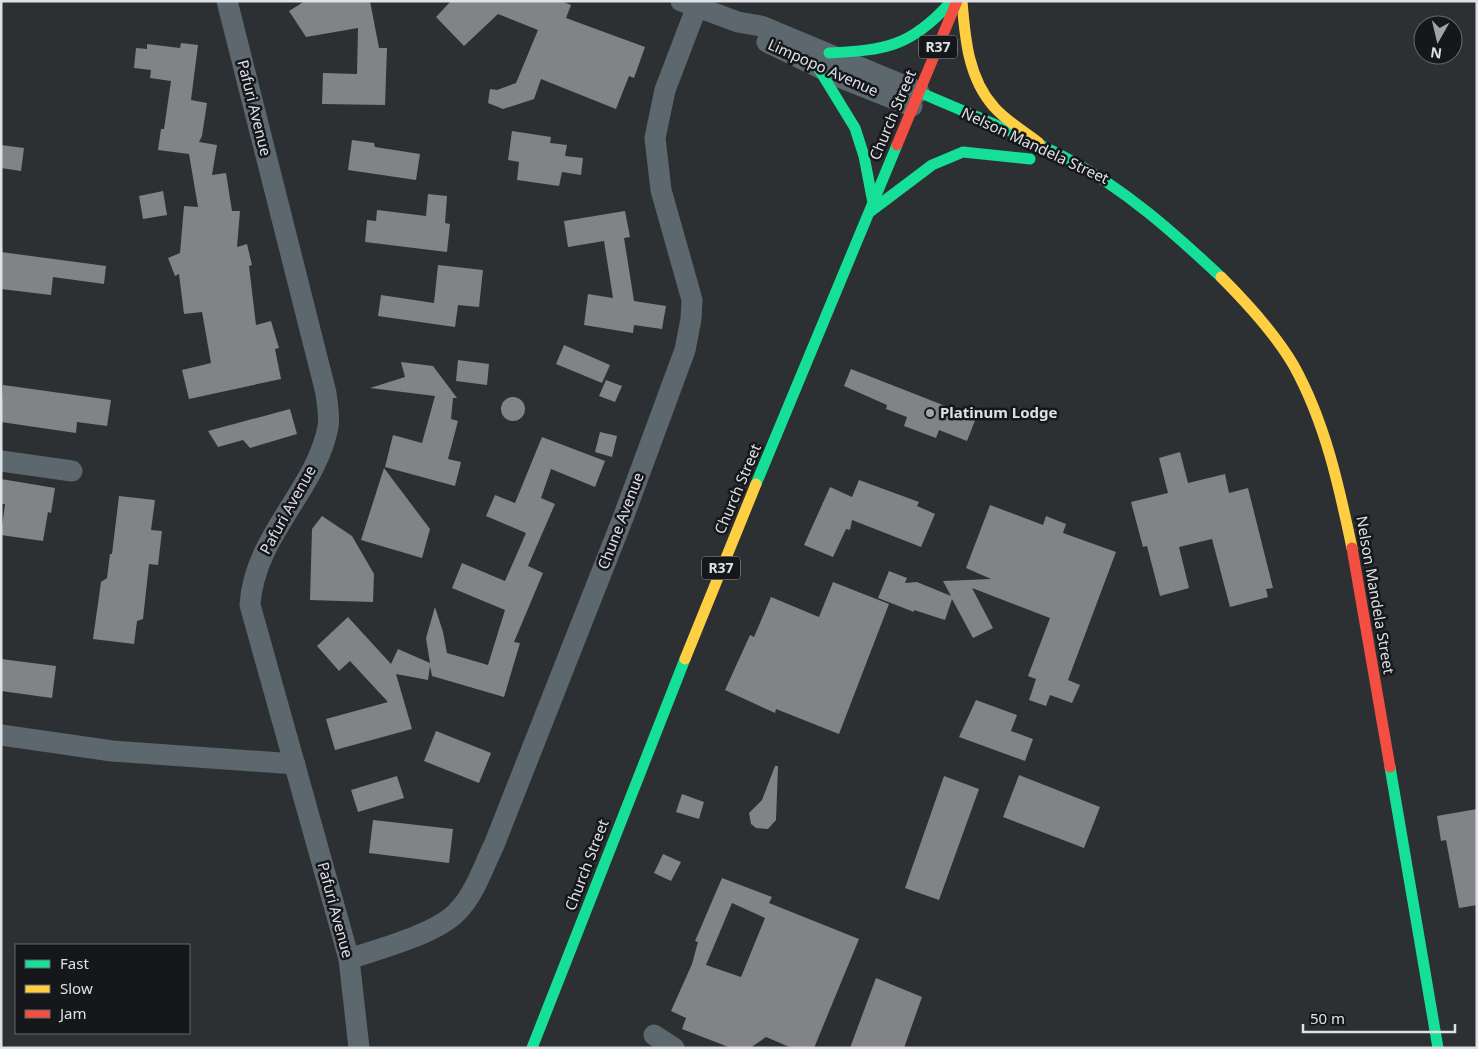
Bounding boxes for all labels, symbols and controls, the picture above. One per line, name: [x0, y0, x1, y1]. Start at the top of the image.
north arrow: [1413, 15, 1463, 65]
street label: Limpopo Avenue: [765, 34, 882, 100]
road number: R37: [919, 36, 957, 58]
text: N: [1429, 43, 1443, 64]
street label: Pafuri Avenue: [233, 58, 277, 158]
street label: Church Street: [864, 66, 920, 163]
street label: Nelson Mandela Street: [959, 102, 1113, 188]
place label: Platinum Lodge: [940, 402, 1058, 422]
marker: Platinum Lodge: [924, 407, 936, 419]
street label: Church Street: [709, 440, 765, 537]
street label: Pafuri Avenue: [254, 462, 320, 557]
street label: Chune Avenue: [592, 469, 648, 572]
street label: Nelson Mandela Street: [1352, 514, 1400, 676]
road number: R37: [702, 556, 740, 580]
street label: Church Street: [559, 816, 613, 913]
street label: Pafuri Avenue: [314, 860, 358, 960]
legend: [15, 944, 190, 1034]
text: Fast: [60, 953, 89, 973]
text: Slow: [60, 978, 93, 998]
scale bar: [1303, 1002, 1456, 1034]
text: Jam: [58, 1003, 87, 1023]
text: 50 m: [1310, 1008, 1345, 1028]

